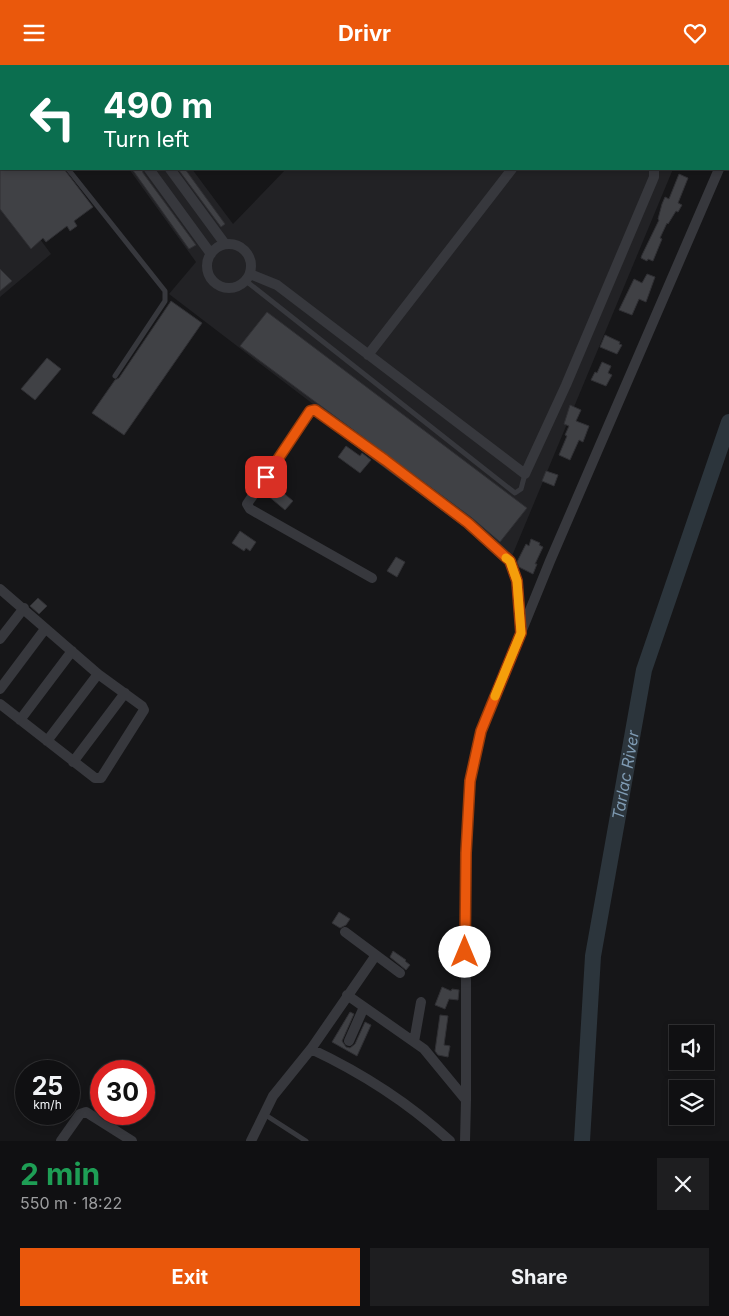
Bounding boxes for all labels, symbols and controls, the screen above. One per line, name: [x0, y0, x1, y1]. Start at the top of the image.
icon: menu: [20, 19, 48, 47]
icon: heart: [681, 19, 709, 47]
text: Drivr: [338, 20, 391, 46]
text: 490 m: [103, 84, 213, 126]
icon: left: [20, 85, 85, 150]
text: Turn left: [103, 126, 189, 152]
pin: [245, 456, 287, 498]
icon: arrive: [252, 463, 280, 491]
water label: Tarlac River: [607, 728, 643, 822]
position arrow: [438, 925, 490, 977]
map controls: [669, 1025, 714, 1125]
button: sound: [669, 1025, 714, 1070]
speed limit sign: 30: [90, 1060, 155, 1125]
text: 25: [32, 1071, 63, 1101]
button: layers: [669, 1080, 714, 1125]
text: km/h: [33, 1097, 62, 1112]
text: 2 min: [20, 1156, 100, 1192]
button: close: [657, 1158, 709, 1210]
text: 550 m · 18:22: [20, 1193, 122, 1213]
button: Exit: [20, 1248, 360, 1306]
button: Share: [370, 1248, 709, 1306]

